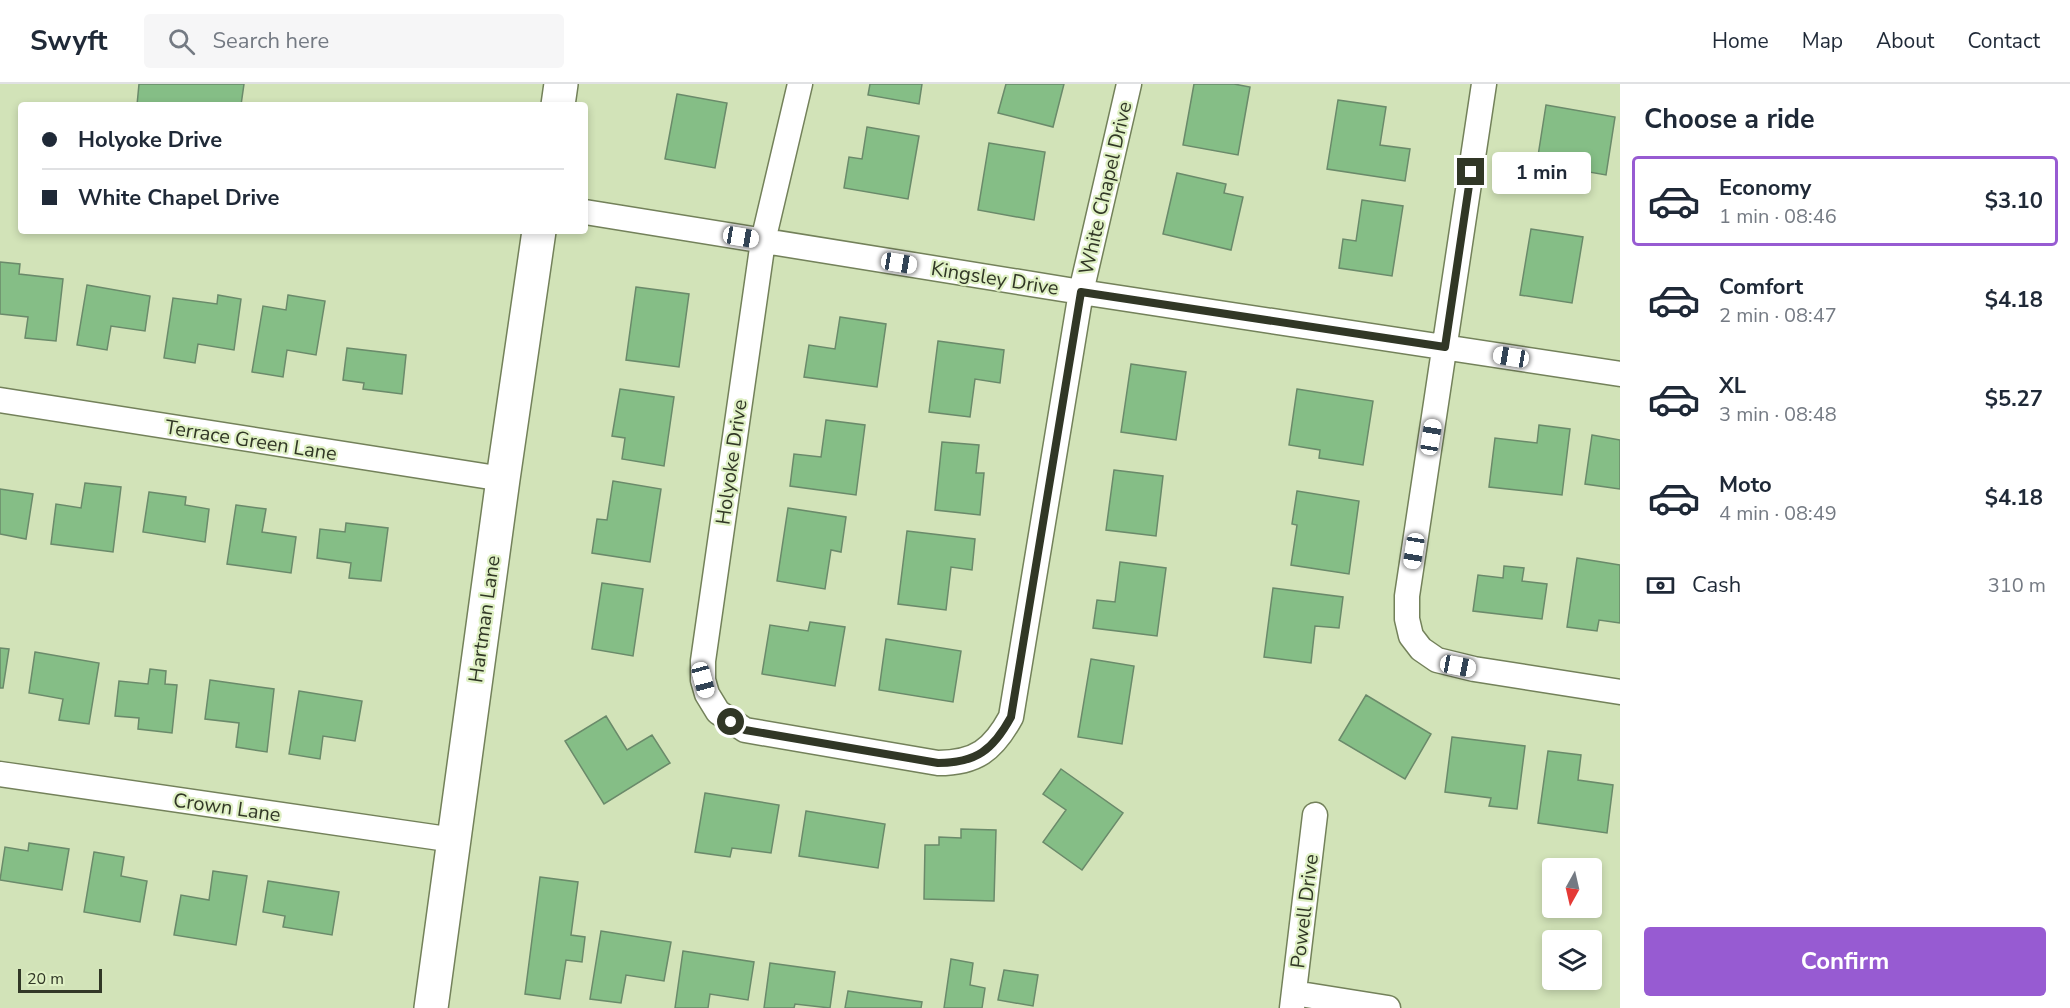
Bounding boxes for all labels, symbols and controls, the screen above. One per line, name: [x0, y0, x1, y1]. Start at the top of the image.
search box: [144, 14, 564, 68]
text: Swyft: [30, 22, 108, 60]
icon: search: [165, 25, 198, 58]
text: Search here: [213, 26, 329, 56]
text: Home: [1712, 27, 1769, 55]
text: Map: [1802, 27, 1843, 55]
text: About: [1876, 27, 1934, 55]
text: Contact: [1967, 27, 2040, 55]
street label: White Chapel Drive: [1072, 99, 1139, 277]
text: Choose a ride: [1644, 101, 1815, 138]
text: Holyoke Drive: [78, 125, 222, 155]
callout: 1 min: [1492, 151, 1591, 193]
route end: [1457, 158, 1484, 185]
text: 1 min: [1516, 159, 1567, 186]
text: Economy: [1719, 173, 1811, 203]
icon: car: [1647, 174, 1701, 228]
text: White Chapel Drive: [78, 183, 279, 213]
text: $3.10: [1985, 186, 2043, 216]
text: 1 min · 08:46: [1719, 203, 1837, 230]
car: [722, 225, 760, 249]
car: [880, 251, 918, 275]
street label: Kingsley Drive: [929, 255, 1061, 302]
text: Comfort: [1719, 272, 1803, 302]
icon: car: [1647, 273, 1701, 327]
text: $4.18: [1985, 285, 2043, 315]
text: 2 min · 08:47: [1719, 302, 1837, 329]
car: [1492, 345, 1530, 369]
text: XL: [1719, 371, 1746, 401]
icon: car: [1647, 372, 1701, 426]
text: $5.27: [1985, 384, 2043, 414]
street label: Holyoke Drive: [709, 398, 754, 526]
text: 3 min · 08:48: [1719, 401, 1837, 428]
street label: Terrace Green Lane: [163, 414, 339, 467]
car: [1419, 418, 1443, 456]
text: Moto: [1719, 470, 1772, 500]
icon: car: [1647, 471, 1701, 525]
text: $4.18: [1985, 483, 2043, 513]
text: 4 min · 08:49: [1719, 500, 1837, 527]
car: [1402, 532, 1426, 570]
street label: Hartman Lane: [462, 554, 507, 684]
icon: cash: [1644, 569, 1677, 602]
text: Cash: [1692, 570, 1741, 600]
text: 310 m: [1988, 572, 2046, 599]
car: [1439, 654, 1477, 678]
car: [690, 660, 716, 700]
route start: [717, 708, 744, 735]
street label: Crown Lane: [171, 787, 282, 828]
street label: Powell Drive: [1284, 852, 1325, 970]
north arrow: [1542, 858, 1602, 918]
map controls: [1542, 858, 1602, 990]
button: Confirm: [1644, 927, 2046, 996]
button: layers: [1542, 930, 1602, 990]
scale bar: [18, 966, 102, 994]
text: 20 m: [27, 968, 64, 990]

